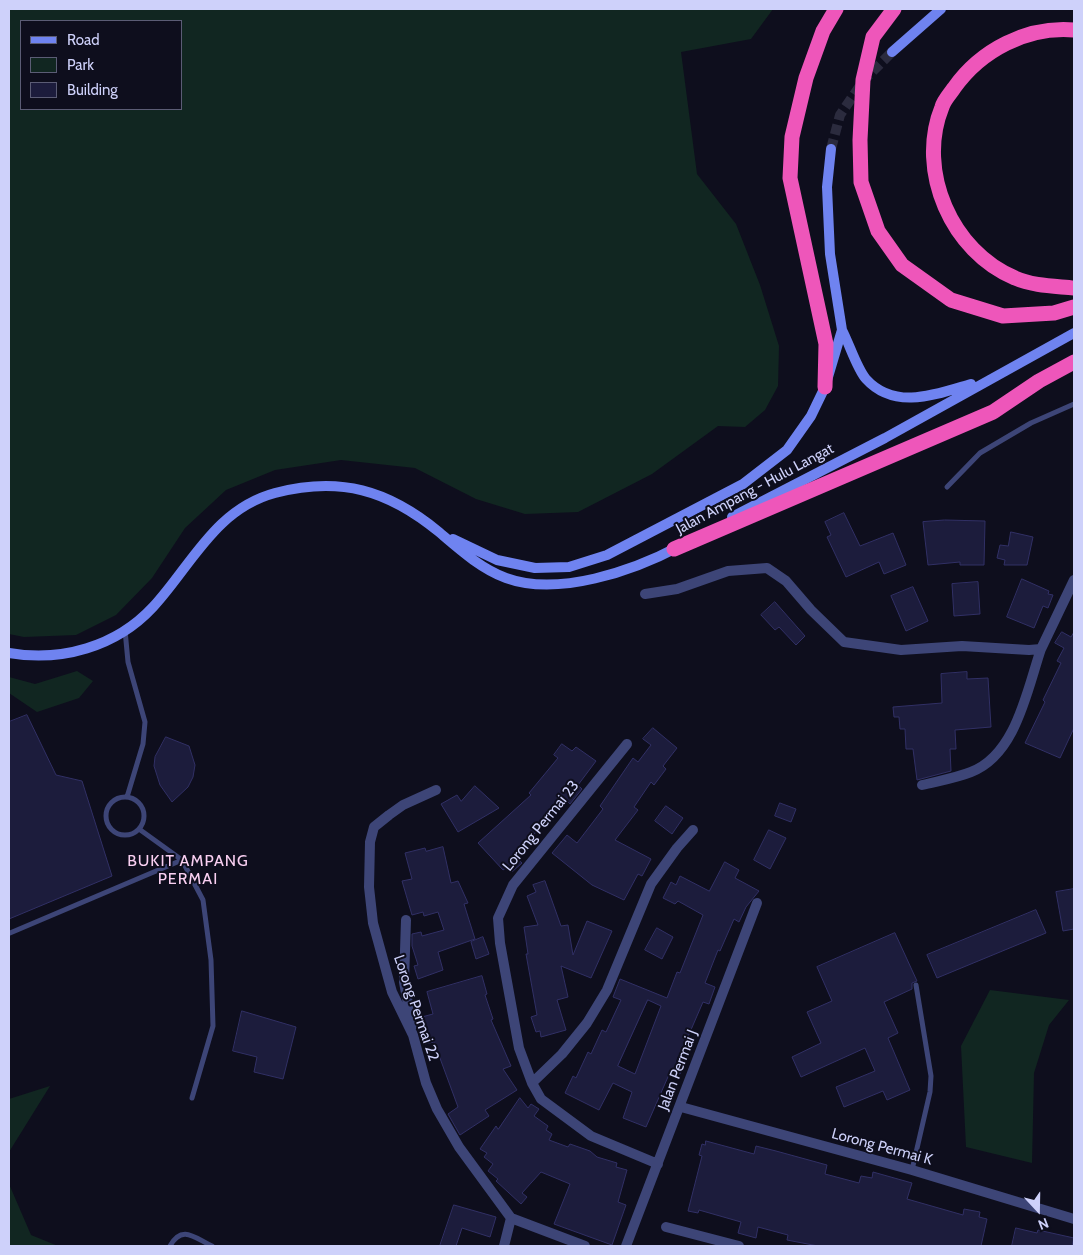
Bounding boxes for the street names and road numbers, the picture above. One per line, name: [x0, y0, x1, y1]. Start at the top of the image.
street label: Jalan Ampang - Hulu Langat: [673, 440, 837, 538]
street label: Lorong Permai 23: [499, 777, 583, 875]
street label: Lorong Permai 22: [389, 953, 443, 1063]
street label: Jalan Permai J: [654, 1027, 702, 1113]
street label: Lorong Permai K: [830, 1125, 934, 1169]

